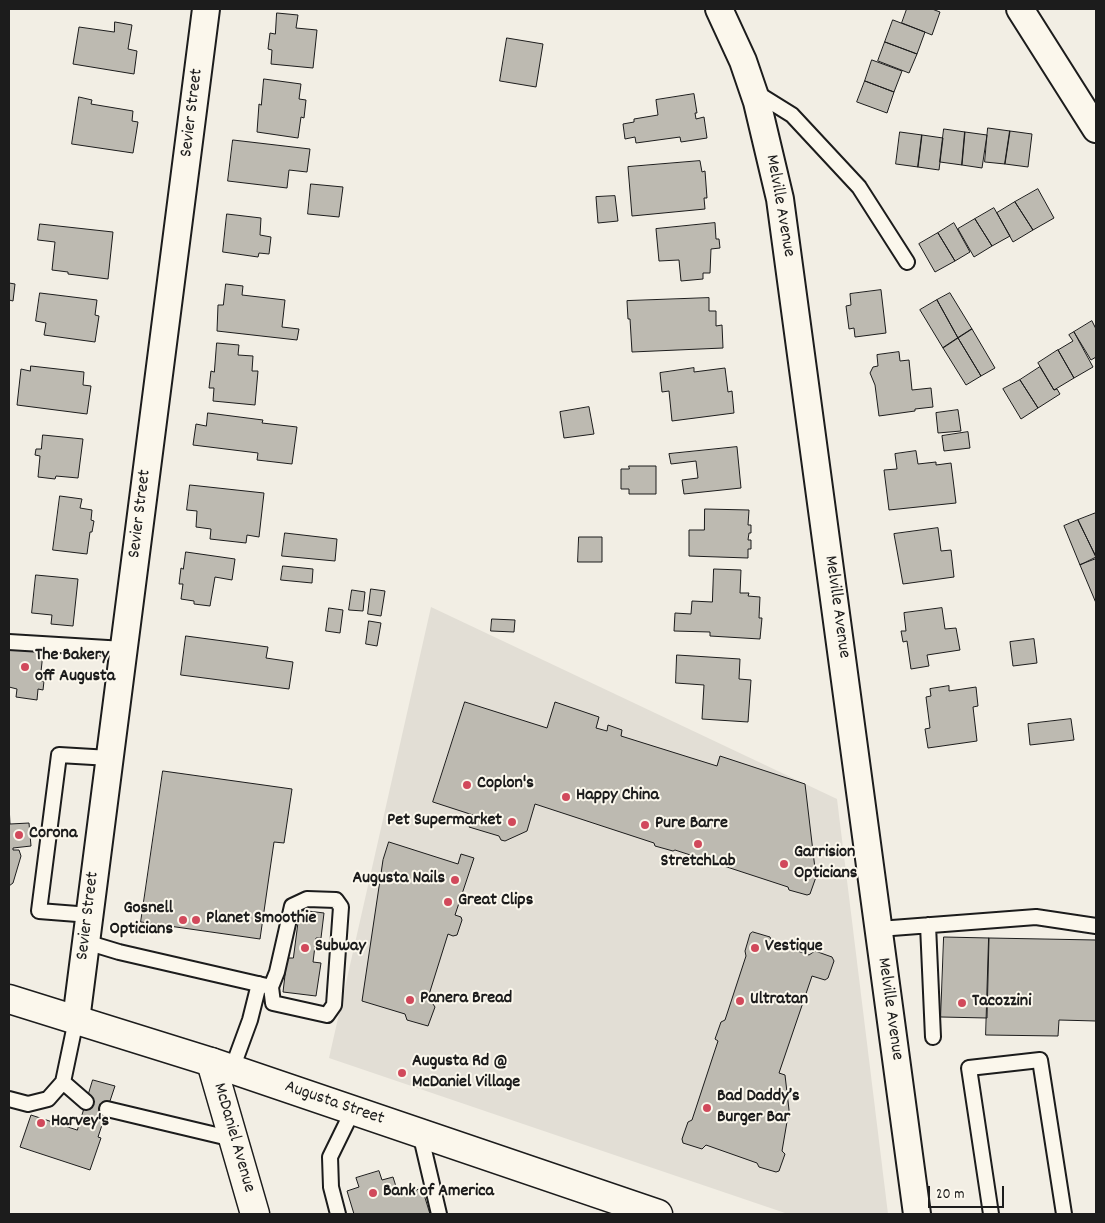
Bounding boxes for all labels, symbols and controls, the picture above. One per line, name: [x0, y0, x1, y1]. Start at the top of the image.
street label: Sevier Street: [177, 67, 209, 159]
street label: Melville Avenue: [759, 153, 799, 259]
street label: Sevier Street: [125, 468, 157, 560]
street label: Melville Avenue: [818, 554, 854, 660]
place label: The Bakery off Augusta: [35, 646, 115, 689]
marker: The Bakery off Augusta: [19, 661, 31, 673]
place label: Coplon's: [477, 774, 534, 796]
marker: Coplon's: [461, 779, 473, 791]
place label: Happy China: [576, 786, 659, 808]
marker: Happy China: [560, 791, 572, 803]
place label: Pet Supermarket: [387, 811, 502, 833]
place label: Pure Barre: [655, 814, 728, 836]
marker: Pet Supermarket: [506, 816, 518, 828]
marker: Pure Barre: [639, 819, 651, 831]
place label: Corona: [29, 824, 77, 846]
marker: Corona: [13, 829, 25, 841]
marker: StretchLab: [692, 838, 704, 850]
place label: Garrision Opticians: [794, 843, 857, 886]
place label: StretchLab: [661, 852, 735, 874]
marker: Garrision Opticians: [778, 858, 790, 870]
place label: Augusta Nails: [352, 869, 445, 891]
street label: Sevier Street: [73, 870, 105, 962]
marker: Augusta Nails: [449, 874, 461, 886]
place label: Great Clips: [458, 891, 533, 913]
marker: Great Clips: [442, 896, 454, 908]
place label: Gosnell Opticians: [110, 899, 173, 942]
place label: Planet Smoothie: [206, 909, 316, 931]
marker: Gosnell Opticians: [177, 914, 189, 926]
marker: Planet Smoothie: [190, 914, 202, 926]
place label: Subway: [315, 937, 366, 959]
place label: Vestique: [765, 937, 823, 959]
marker: Subway: [299, 942, 311, 954]
marker: Vestique: [749, 942, 761, 954]
street label: Melville Avenue: [871, 956, 907, 1062]
place label: Panera Bread: [420, 989, 512, 1011]
place label: Ultratan: [750, 990, 808, 1012]
place label: Tacozzini: [972, 992, 1031, 1014]
marker: Panera Bread: [404, 994, 416, 1006]
marker: Ultratan: [734, 995, 746, 1007]
marker: Tacozzini: [956, 997, 968, 1009]
place label: Augusta Rd @ McDaniel Village: [412, 1052, 520, 1094]
marker: Augusta Rd @ McDaniel Village: [396, 1067, 408, 1079]
street label: Augusta Street: [281, 1077, 387, 1131]
street label: McDaniel Avenue: [207, 1081, 259, 1195]
place label: Bad Daddy’s Burger Bar: [717, 1087, 800, 1130]
marker: Bad Daddy’s Burger Bar: [701, 1102, 713, 1114]
place label: Harvey's: [51, 1112, 109, 1134]
marker: Harvey's: [35, 1117, 47, 1129]
scale bar: [930, 1176, 1006, 1208]
place label: Bank of America: [383, 1182, 494, 1204]
text: 20 m: [936, 1184, 964, 1206]
marker: Bank of America: [367, 1187, 379, 1199]

